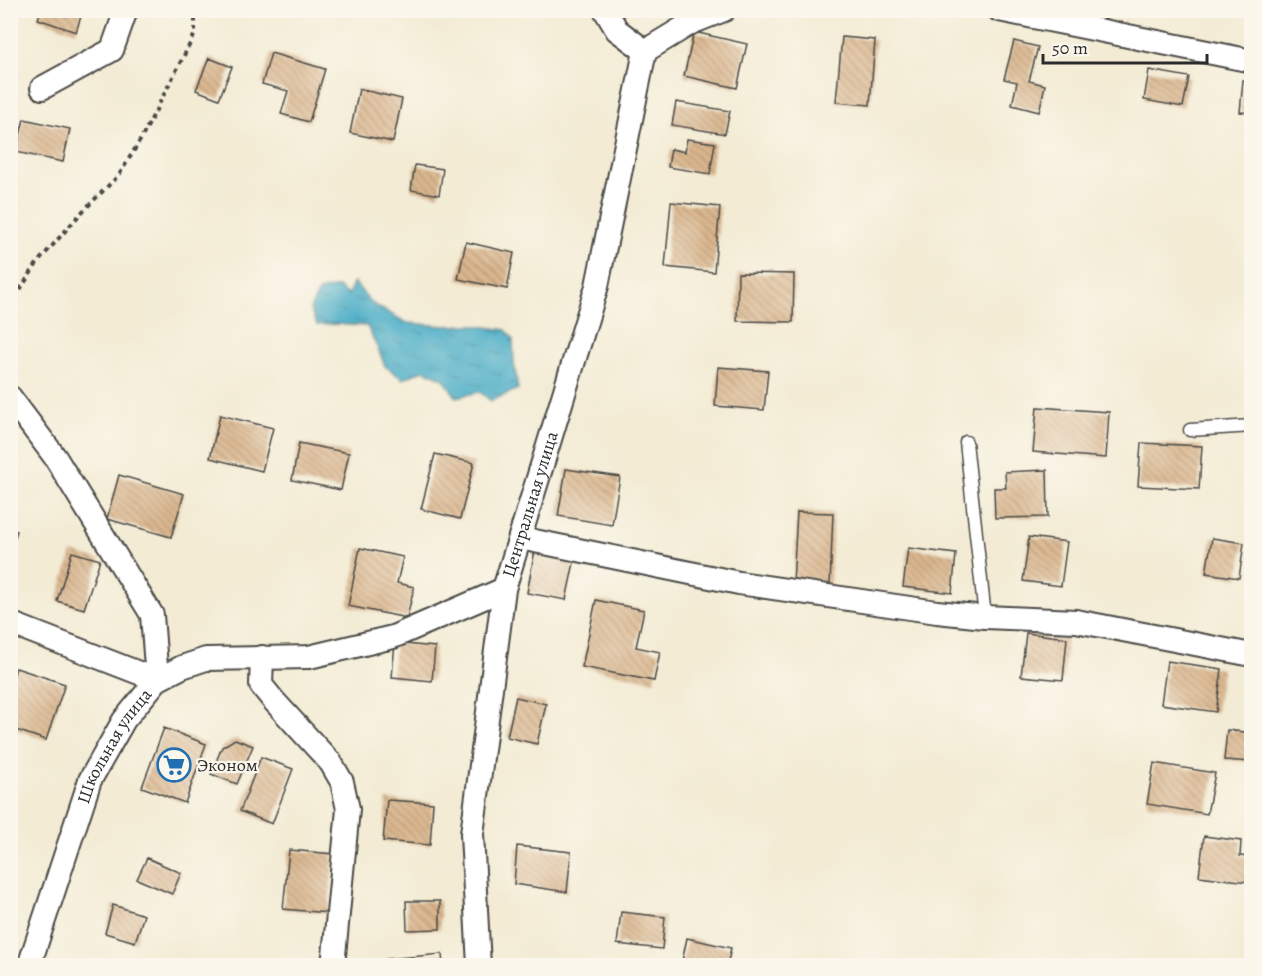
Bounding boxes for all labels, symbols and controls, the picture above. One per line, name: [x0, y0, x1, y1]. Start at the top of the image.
scale bar: [1043, 27, 1206, 65]
text: 50 m: [1052, 36, 1088, 60]
street label: Центральная улица: [496, 428, 564, 580]
street label: Школьная улица: [71, 683, 158, 807]
supermarket icon: Эконом: [156, 747, 192, 783]
place label: Эконом: [197, 753, 258, 777]

